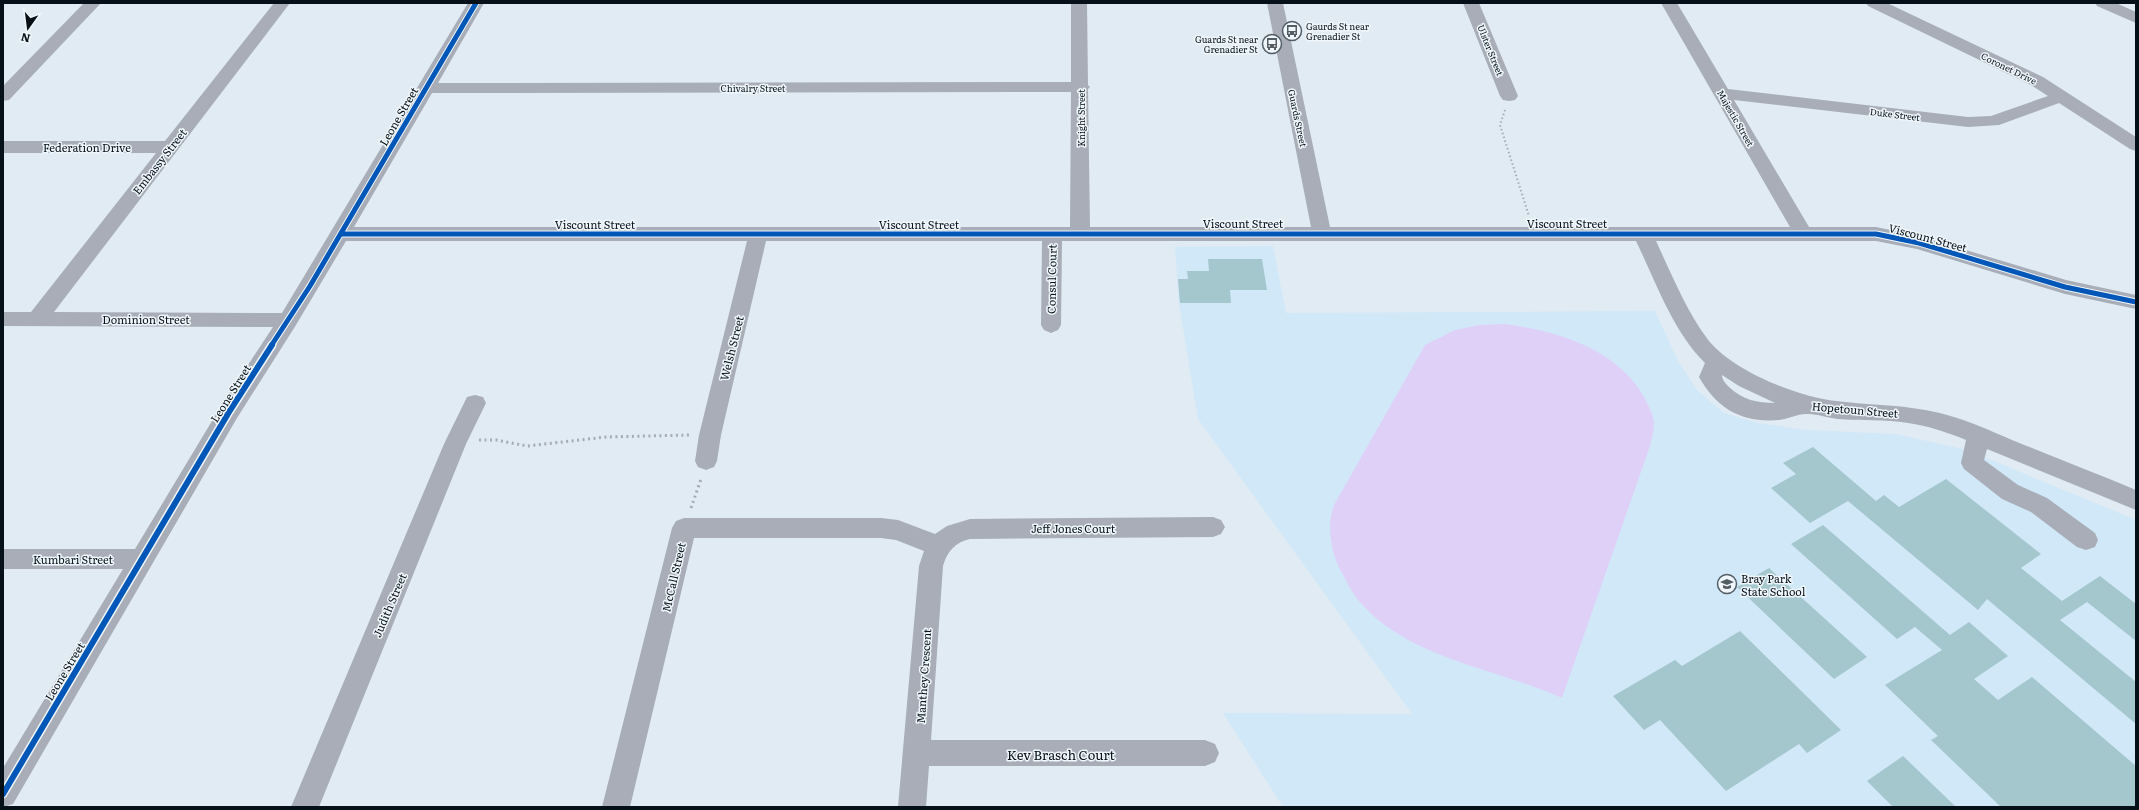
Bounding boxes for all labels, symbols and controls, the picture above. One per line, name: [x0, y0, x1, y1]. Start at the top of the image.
north arrow: [8, 8, 48, 48]
place label: Gaurds St near Grenadier St: [1306, 19, 1370, 43]
bus stop icon: Gaurds St near Grenadier St: [1281, 20, 1303, 42]
street label: Ulster Street: [1474, 22, 1508, 78]
text: N: [19, 30, 32, 48]
place label: Guards St near Grenadier St: [1195, 32, 1259, 56]
bus stop icon: Guards St near Grenadier St: [1261, 33, 1283, 55]
street label: Coronet Drive: [1979, 48, 2039, 88]
street label: Chivalry Street: [721, 81, 786, 95]
street label: Leone Street: [375, 83, 422, 148]
street label: Majestic Street: [1714, 87, 1758, 149]
street label: Guards Street: [1285, 88, 1311, 148]
street label: Knight Street: [1074, 89, 1088, 147]
street label: Duke Street: [1869, 104, 1921, 124]
street label: Embassy Street: [128, 124, 190, 197]
street label: Federation Drive: [43, 139, 131, 155]
street label: Viscount Street: [1203, 215, 1284, 231]
street label: Viscount Street: [1527, 215, 1608, 231]
street label: Viscount Street: [555, 216, 636, 232]
street label: Viscount Street: [879, 216, 960, 232]
street label: Viscount Street: [1887, 219, 1969, 255]
street label: Consul Court: [1042, 243, 1060, 314]
street label: Dominion Street: [102, 311, 190, 327]
street label: Welsh Street: [715, 313, 747, 382]
street label: Leone Street: [206, 360, 254, 425]
street label: Hopetoun Street: [1811, 397, 1899, 421]
street label: Jeff Jones Court: [1031, 520, 1116, 536]
street label: McCall Street: [657, 540, 689, 613]
street label: Kumbari Street: [33, 551, 114, 567]
street label: Judith Street: [368, 570, 410, 640]
place label: Bray Park State School: [1741, 570, 1806, 599]
school or university icon: Bray Park State School: [1716, 573, 1738, 595]
street label: Manthey Crescent: [912, 627, 934, 724]
street label: Leone Street: [40, 638, 88, 703]
street label: Kev Brasch Court: [1007, 745, 1116, 764]

